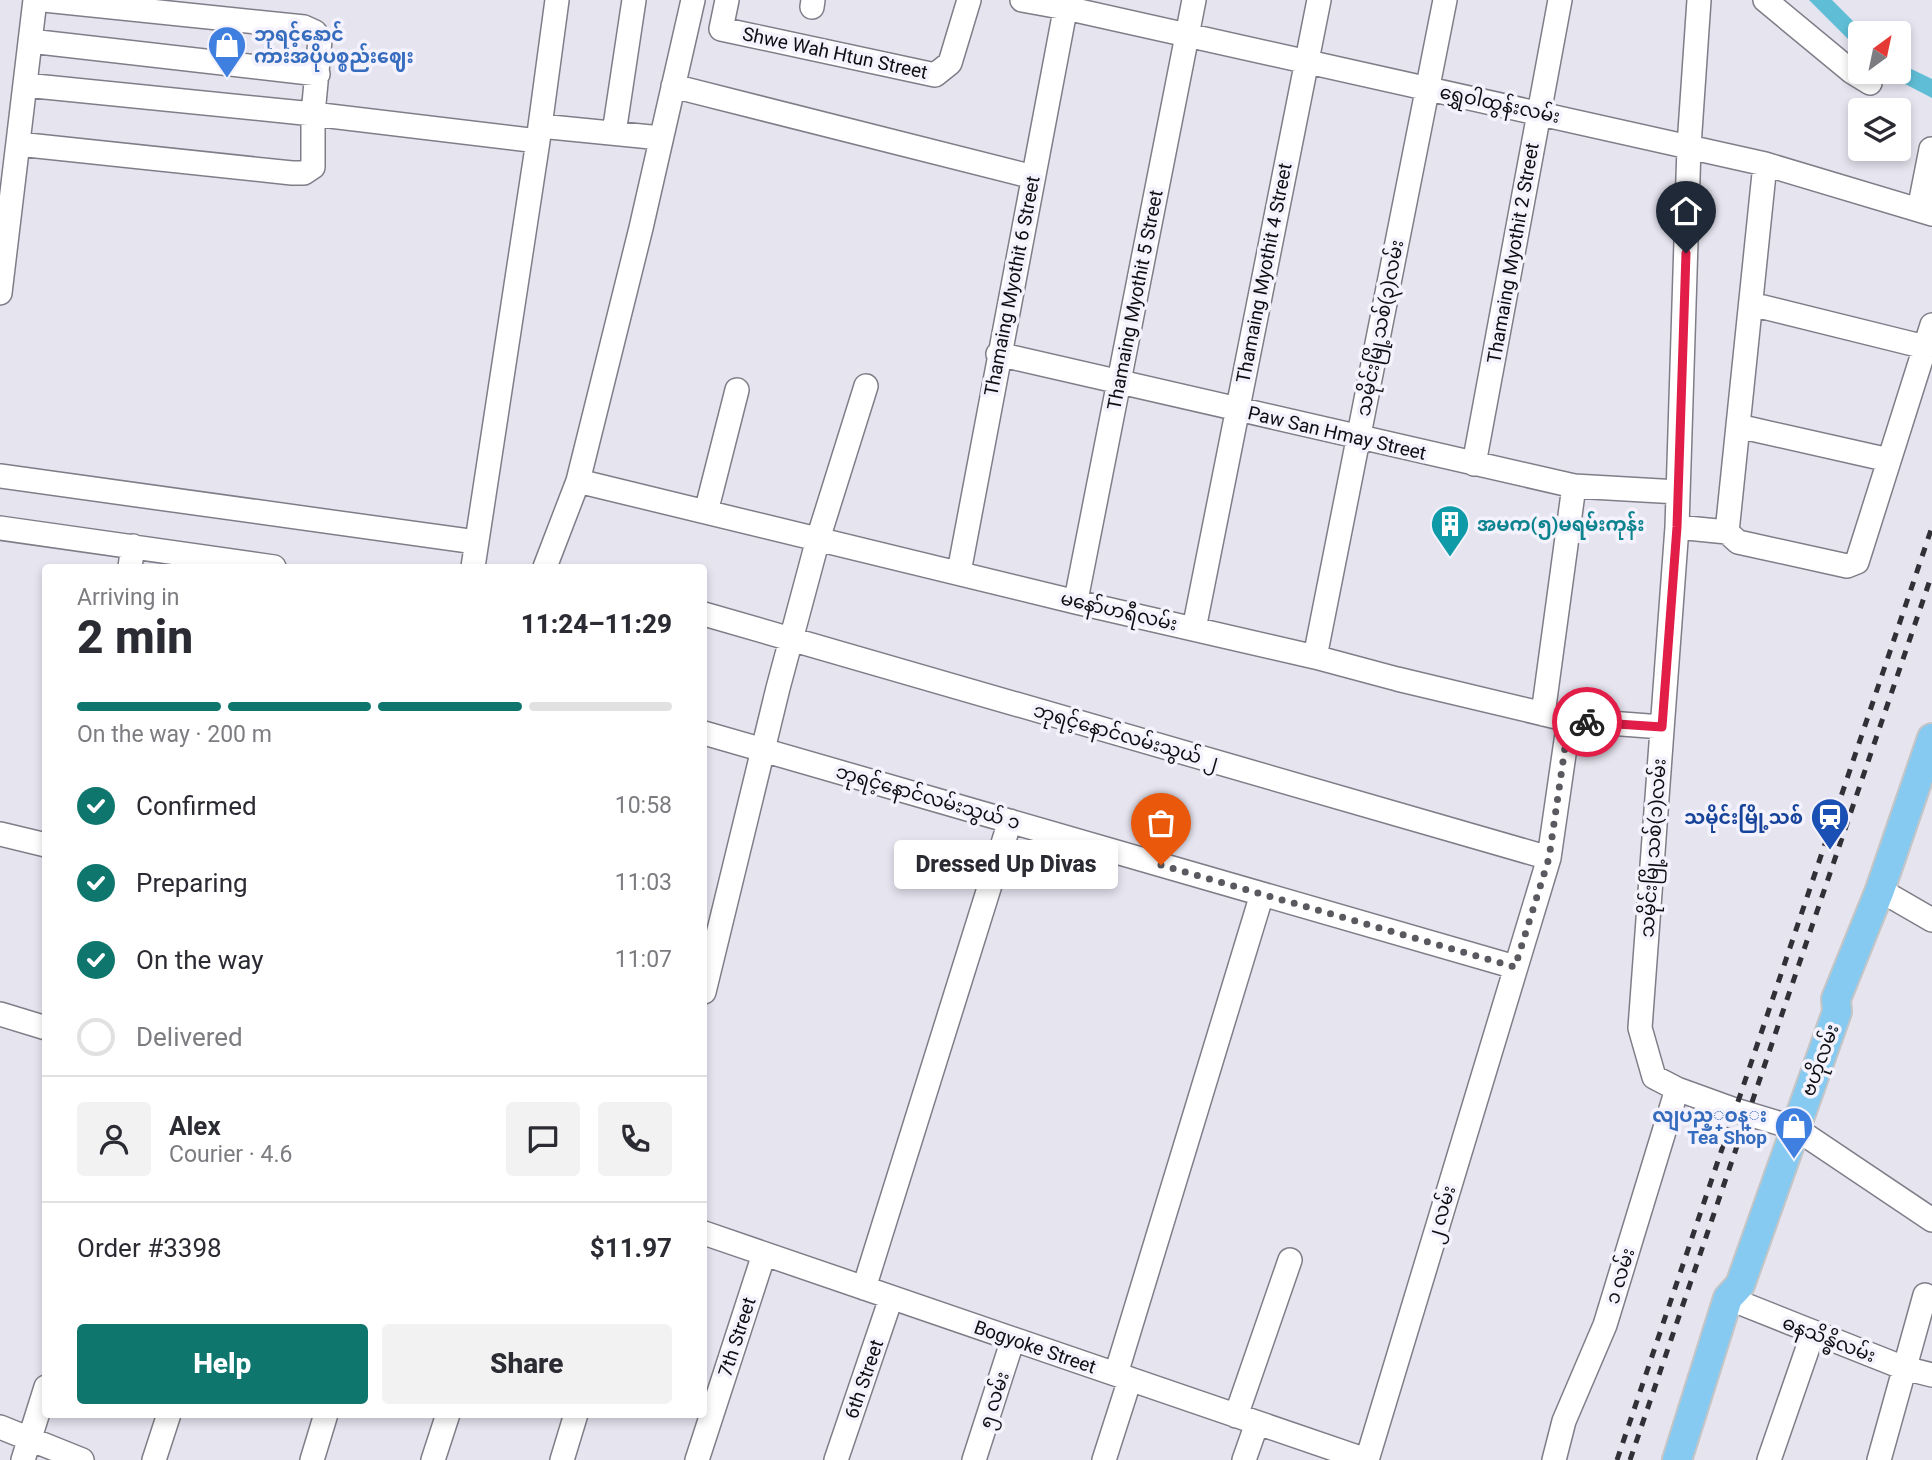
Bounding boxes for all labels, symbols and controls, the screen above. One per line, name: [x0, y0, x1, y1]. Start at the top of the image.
place label: ဘုရင့်နောင် ကားအပိုပစ္စည်းဈေး: [254, 21, 414, 72]
north arrow: [1848, 21, 1911, 84]
map controls: [1848, 21, 1911, 161]
street label: Shwe Wah Htun Street: [740, 22, 930, 84]
shop icon: ဘုရင့်နောင် ကားအပိုပစ္စည်းဈေး: [206, 24, 248, 79]
street label: ရွှေဝါထွန်းလမ်း: [1437, 77, 1563, 132]
button: layers: [1848, 98, 1911, 161]
street label: Thamaing Myothit 2 Street: [1482, 141, 1544, 365]
street label: Thamaing Myothit 4 Street: [1231, 161, 1297, 385]
street label: Thamaing Myothit 6 Street: [979, 174, 1045, 398]
pin: [1656, 181, 1716, 253]
street label: Thamaing Myothit 5 Street: [1102, 188, 1168, 412]
icon: home: [1667, 192, 1705, 230]
street label: သမိုင်းမြို့သစ်(၃)လမ်း: [1349, 237, 1413, 419]
street label: Paw San Hmay Street: [1246, 401, 1428, 465]
building icon: အမက(၅)မရမ်းကုန်း: [1429, 503, 1471, 558]
place label: အမက(၅)မရမ်းကုန်း: [1477, 511, 1644, 540]
street label: မနော်ဟရီလမ်း: [1057, 583, 1180, 640]
text: Arriving in: [77, 584, 180, 611]
text: 11:24–11:29: [521, 609, 672, 639]
text: 2 min: [77, 610, 193, 664]
courier: [1552, 687, 1622, 757]
street label: ဘုရင့်နောင်လမ်းသွယ် ၂: [1029, 696, 1222, 778]
icon: bike: [1568, 703, 1606, 741]
text: On the way · 200 m: [77, 721, 272, 748]
street label: ဘုရင့်နောင်လမ်းသွယ် ၁: [832, 757, 1024, 839]
street label: သမိုင်းမြို့သစ်(၁)လမ်း: [1632, 758, 1676, 939]
icon: check: [77, 787, 115, 825]
text: Confirmed: [136, 791, 257, 821]
text: 10:58: [615, 792, 672, 819]
pin: [1131, 793, 1191, 865]
station icon: သမိုင်းမြို့သစ်: [1809, 796, 1851, 851]
icon: bag: [1142, 804, 1180, 842]
place label: သမိုင်းမြို့သစ်: [1684, 804, 1803, 833]
callout: Dressed Up Divas: [895, 840, 1119, 890]
text: Dressed Up Divas: [915, 851, 1097, 878]
icon: check: [77, 864, 115, 902]
text: Preparing: [136, 868, 248, 898]
text: 11:03: [615, 869, 672, 896]
icon: check: [77, 941, 115, 979]
text: On the way: [136, 945, 264, 975]
text: 11:07: [615, 946, 672, 973]
street label: ဗဟိုလမ်း: [1794, 1020, 1848, 1101]
text: Delivered: [136, 1022, 243, 1052]
button: person: [77, 1102, 151, 1176]
button: chat: [506, 1102, 580, 1176]
button: phone: [598, 1102, 672, 1176]
place label: လျပည့္ဝန္း Tea Shop: [1652, 1104, 1767, 1149]
shop icon: လျပည့္ဝန္း Tea Shop: [1773, 1105, 1815, 1160]
text: Alex: [169, 1111, 221, 1141]
text: Courier · 4.6: [169, 1141, 292, 1168]
street label: ၂ လမ်း: [1419, 1182, 1464, 1246]
text: Order #3398: [77, 1233, 222, 1263]
text: $11.97: [590, 1233, 672, 1263]
street label: ၁ လမ်း: [1598, 1244, 1639, 1307]
street label: 7th Street: [713, 1294, 761, 1380]
street label: ဓနသိန္ဓိလမ်း: [1778, 1308, 1880, 1371]
street label: Bogyoke Street: [971, 1315, 1099, 1379]
button: Help: [77, 1324, 368, 1404]
button: Share: [382, 1324, 672, 1404]
street label: 6th Street: [840, 1336, 888, 1422]
street label: ၅ လမ်း: [971, 1368, 1018, 1433]

